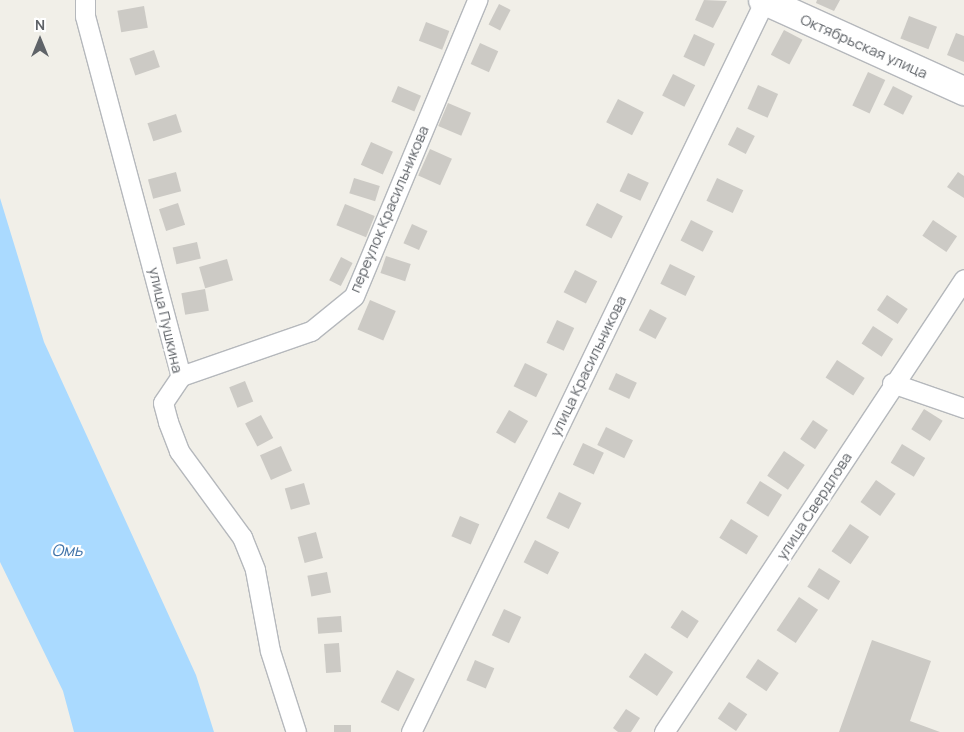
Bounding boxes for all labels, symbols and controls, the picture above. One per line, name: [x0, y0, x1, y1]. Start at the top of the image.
street label: Октябрьская улица: [798, 10, 930, 82]
north arrow: [15, 15, 65, 65]
text: N: [35, 15, 45, 34]
street label: переулок Красильникова: [346, 123, 432, 295]
street label: улица Пушкина: [145, 265, 187, 375]
street label: улица Красильникова: [546, 293, 630, 439]
street label: улица Свердлова: [773, 449, 855, 563]
water label: Омь: [51, 540, 83, 560]

